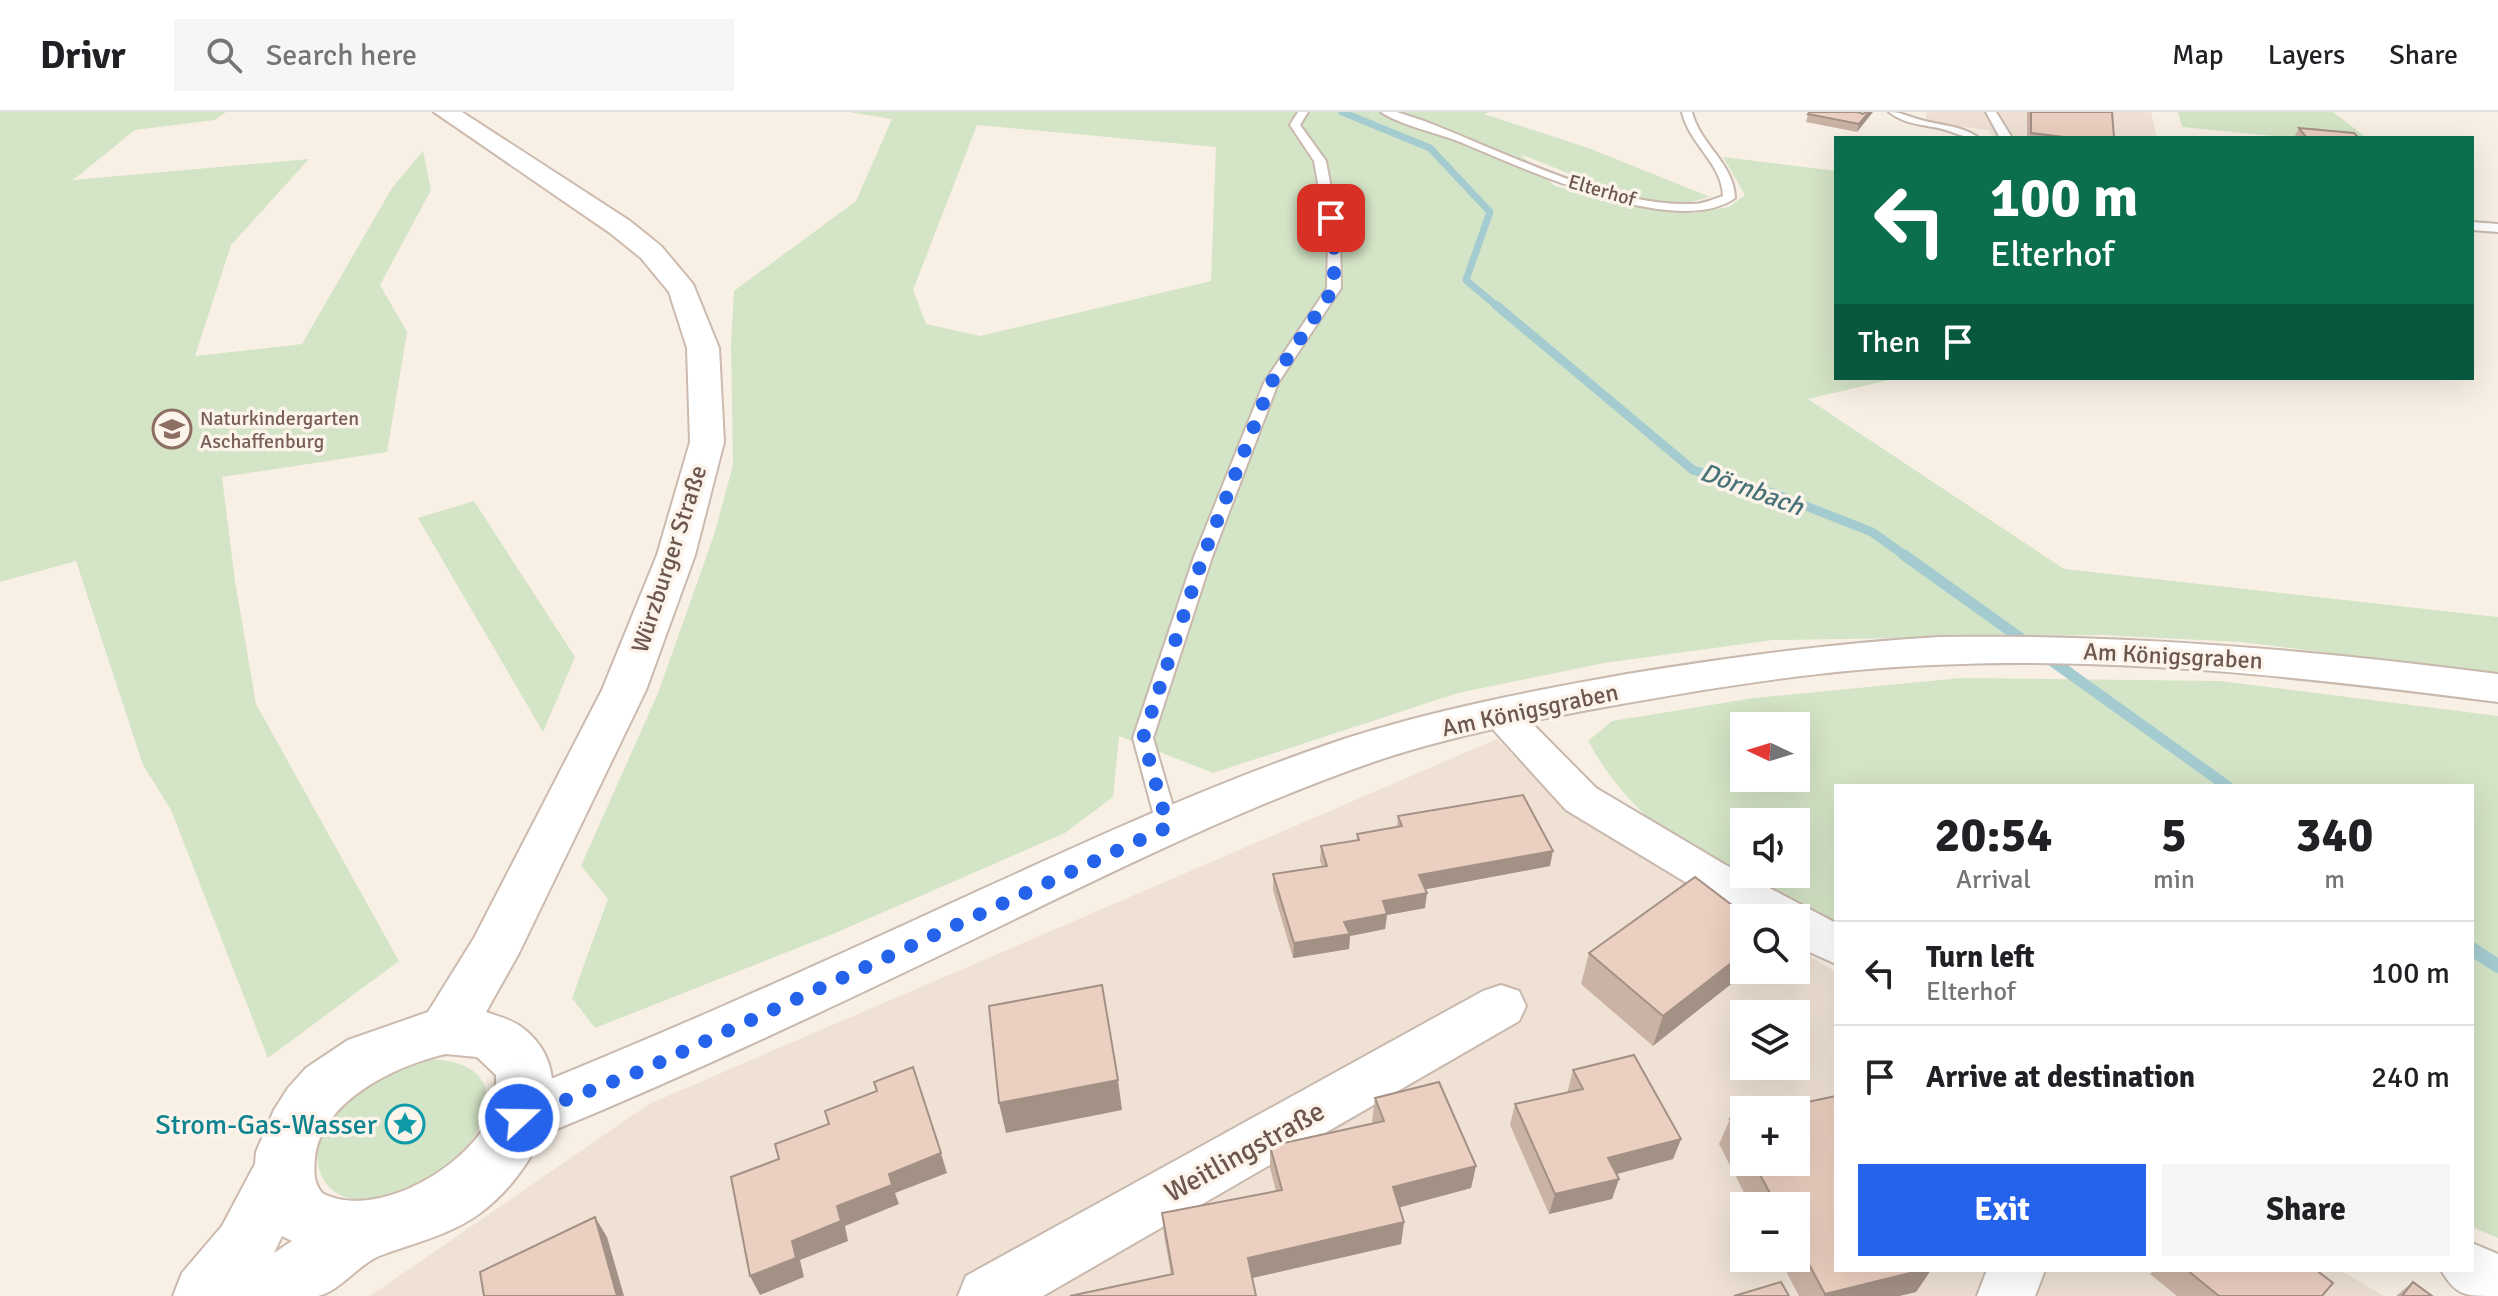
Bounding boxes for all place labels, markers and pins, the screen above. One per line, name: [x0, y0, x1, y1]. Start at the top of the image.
pin: [1297, 184, 1365, 252]
place label: Naturkindergarten Aschaffenburg: [200, 406, 359, 454]
school or university icon: Naturkindergarten Aschaffenburg: [151, 408, 193, 450]
place icon: Strom-Gas-Wasser: [384, 1103, 426, 1145]
place label: Strom-Gas-Wasser: [155, 1108, 378, 1142]

